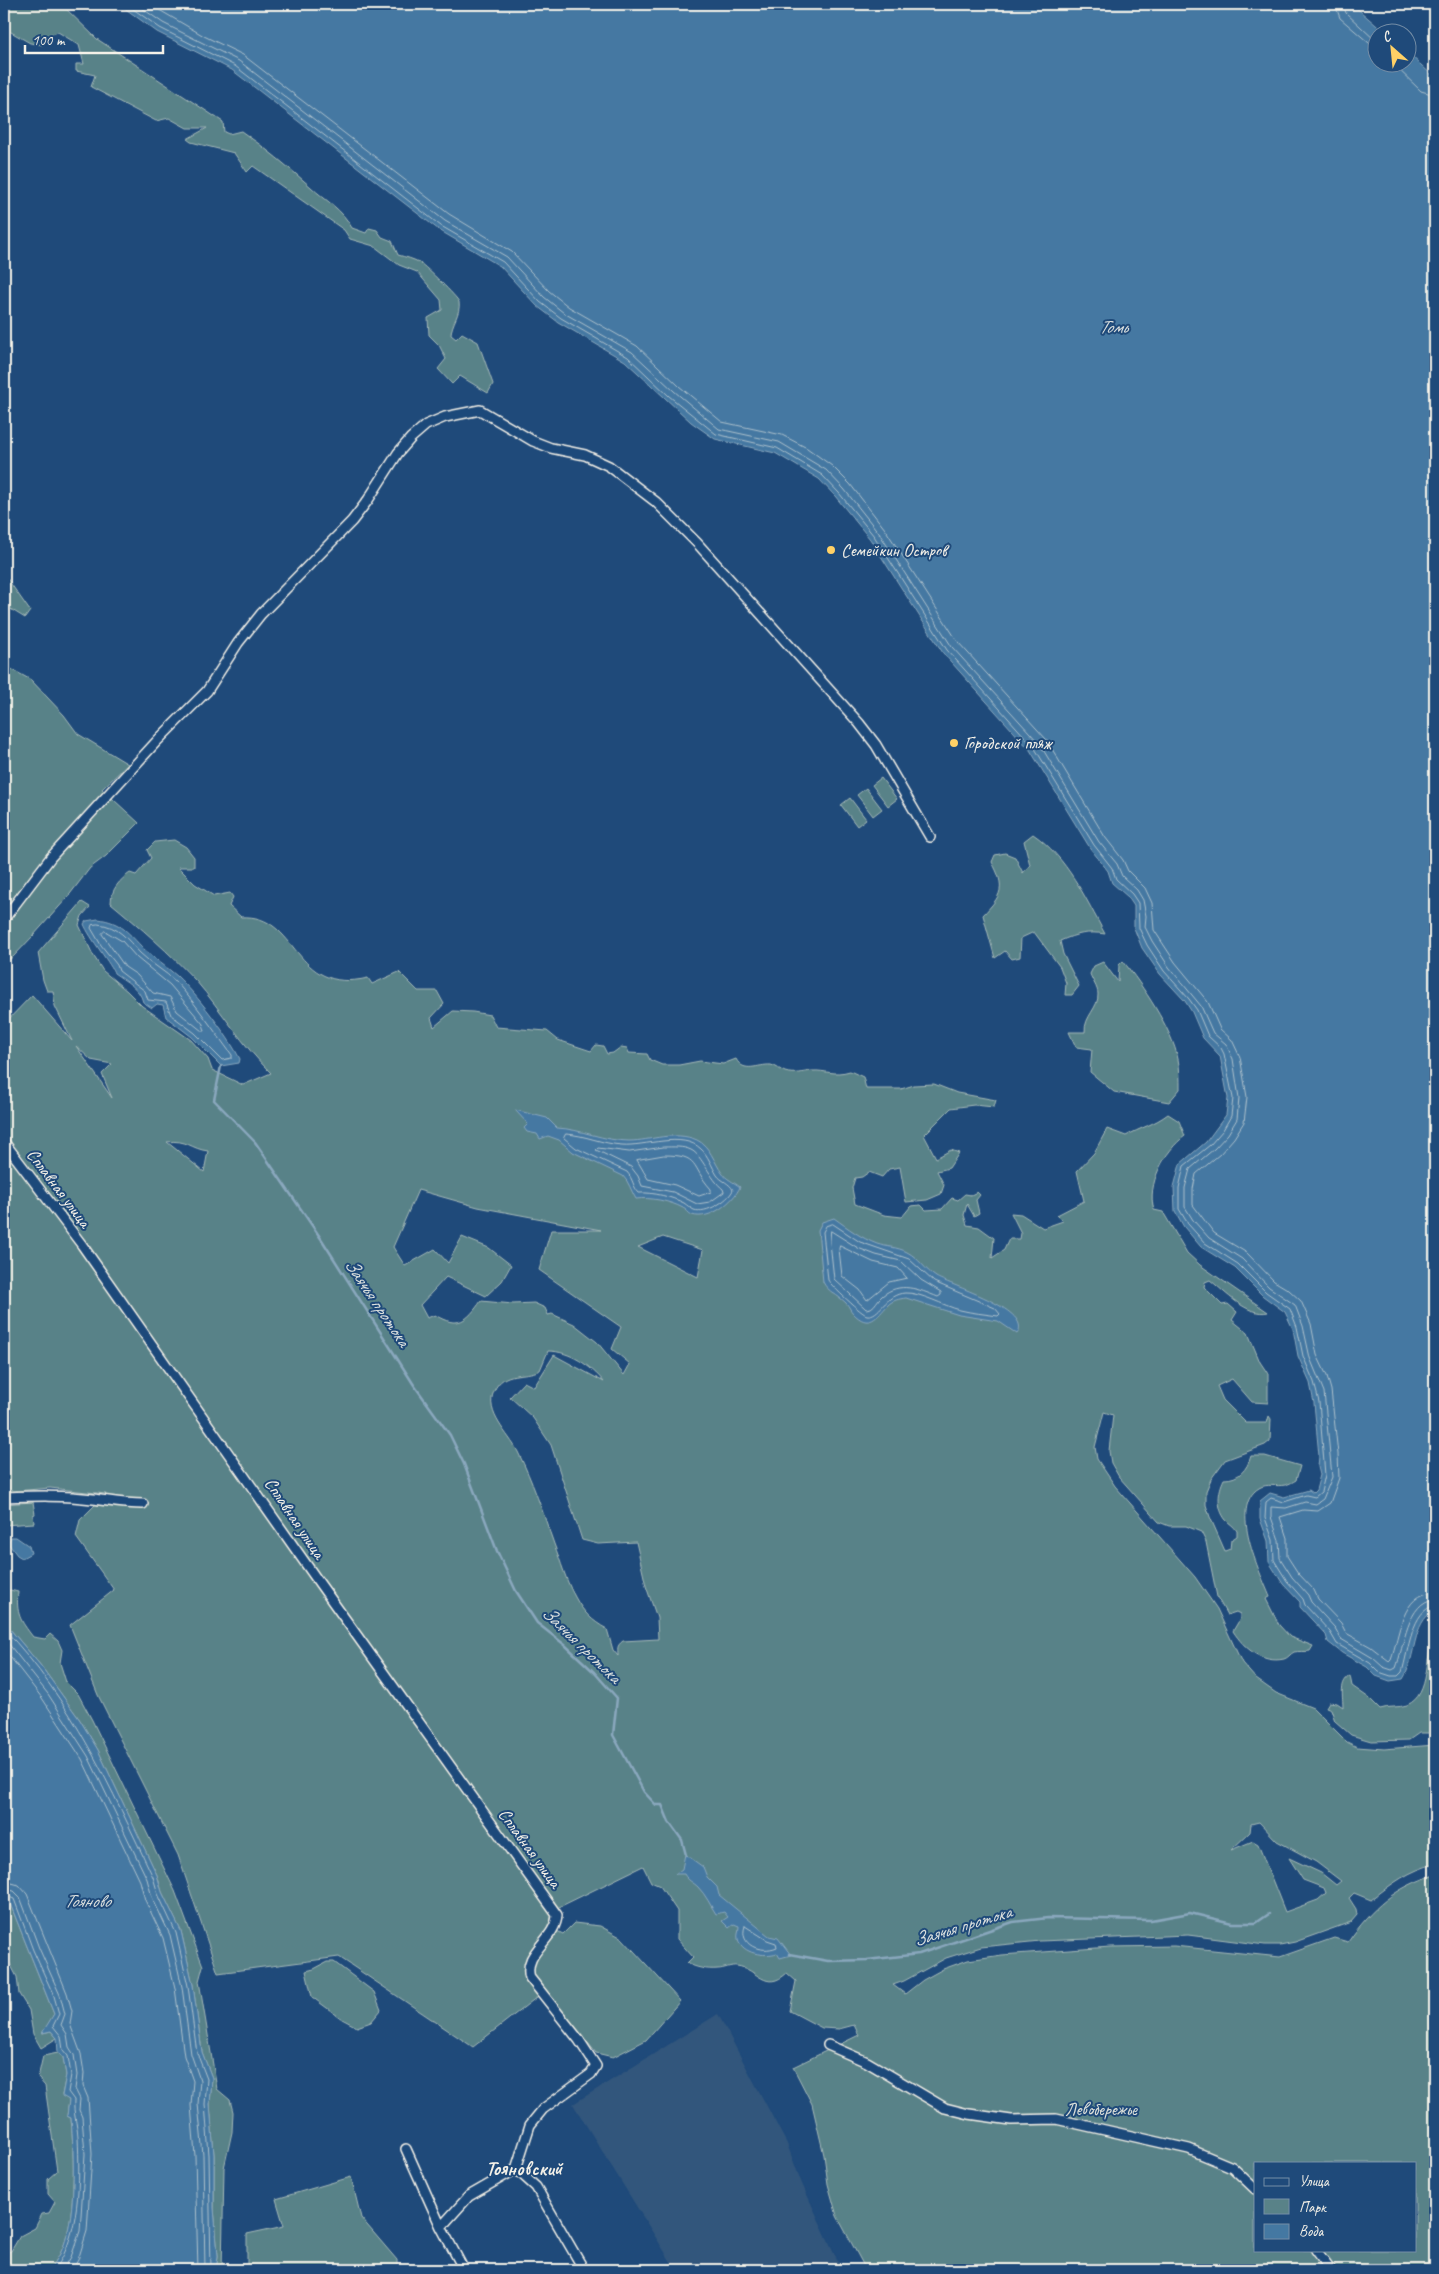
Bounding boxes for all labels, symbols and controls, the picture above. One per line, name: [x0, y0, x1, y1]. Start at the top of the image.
scale bar: [25, 22, 162, 54]
north arrow: [1366, 22, 1416, 72]
text: С: [1379, 27, 1395, 46]
text: 100 m: [32, 31, 66, 50]
water label: Томь: [1099, 315, 1130, 339]
place label: Семейкин Остров: [841, 539, 950, 561]
marker: Семейкин Остров: [825, 544, 837, 556]
place label: Городской пляж: [964, 732, 1054, 754]
marker: Городской пляж: [948, 737, 960, 749]
street label: Сплавная улица: [22, 1144, 97, 1233]
water label: Заячья протока: [339, 1254, 417, 1353]
street label: Сплавная улица: [260, 1473, 331, 1564]
water label: Заячья протока: [537, 1601, 628, 1690]
street label: Сплавная улица: [494, 1804, 567, 1894]
water label: Тояново: [64, 1889, 112, 1913]
water label: Заячья протока: [910, 1899, 1016, 1952]
park label: Левобережье: [1065, 2098, 1138, 2120]
district label: Тояновский: [486, 2156, 564, 2181]
legend: [1254, 2162, 1416, 2252]
text: Улица: [1299, 2172, 1330, 2191]
text: Парк: [1299, 2198, 1327, 2217]
text: Вода: [1299, 2222, 1324, 2241]

